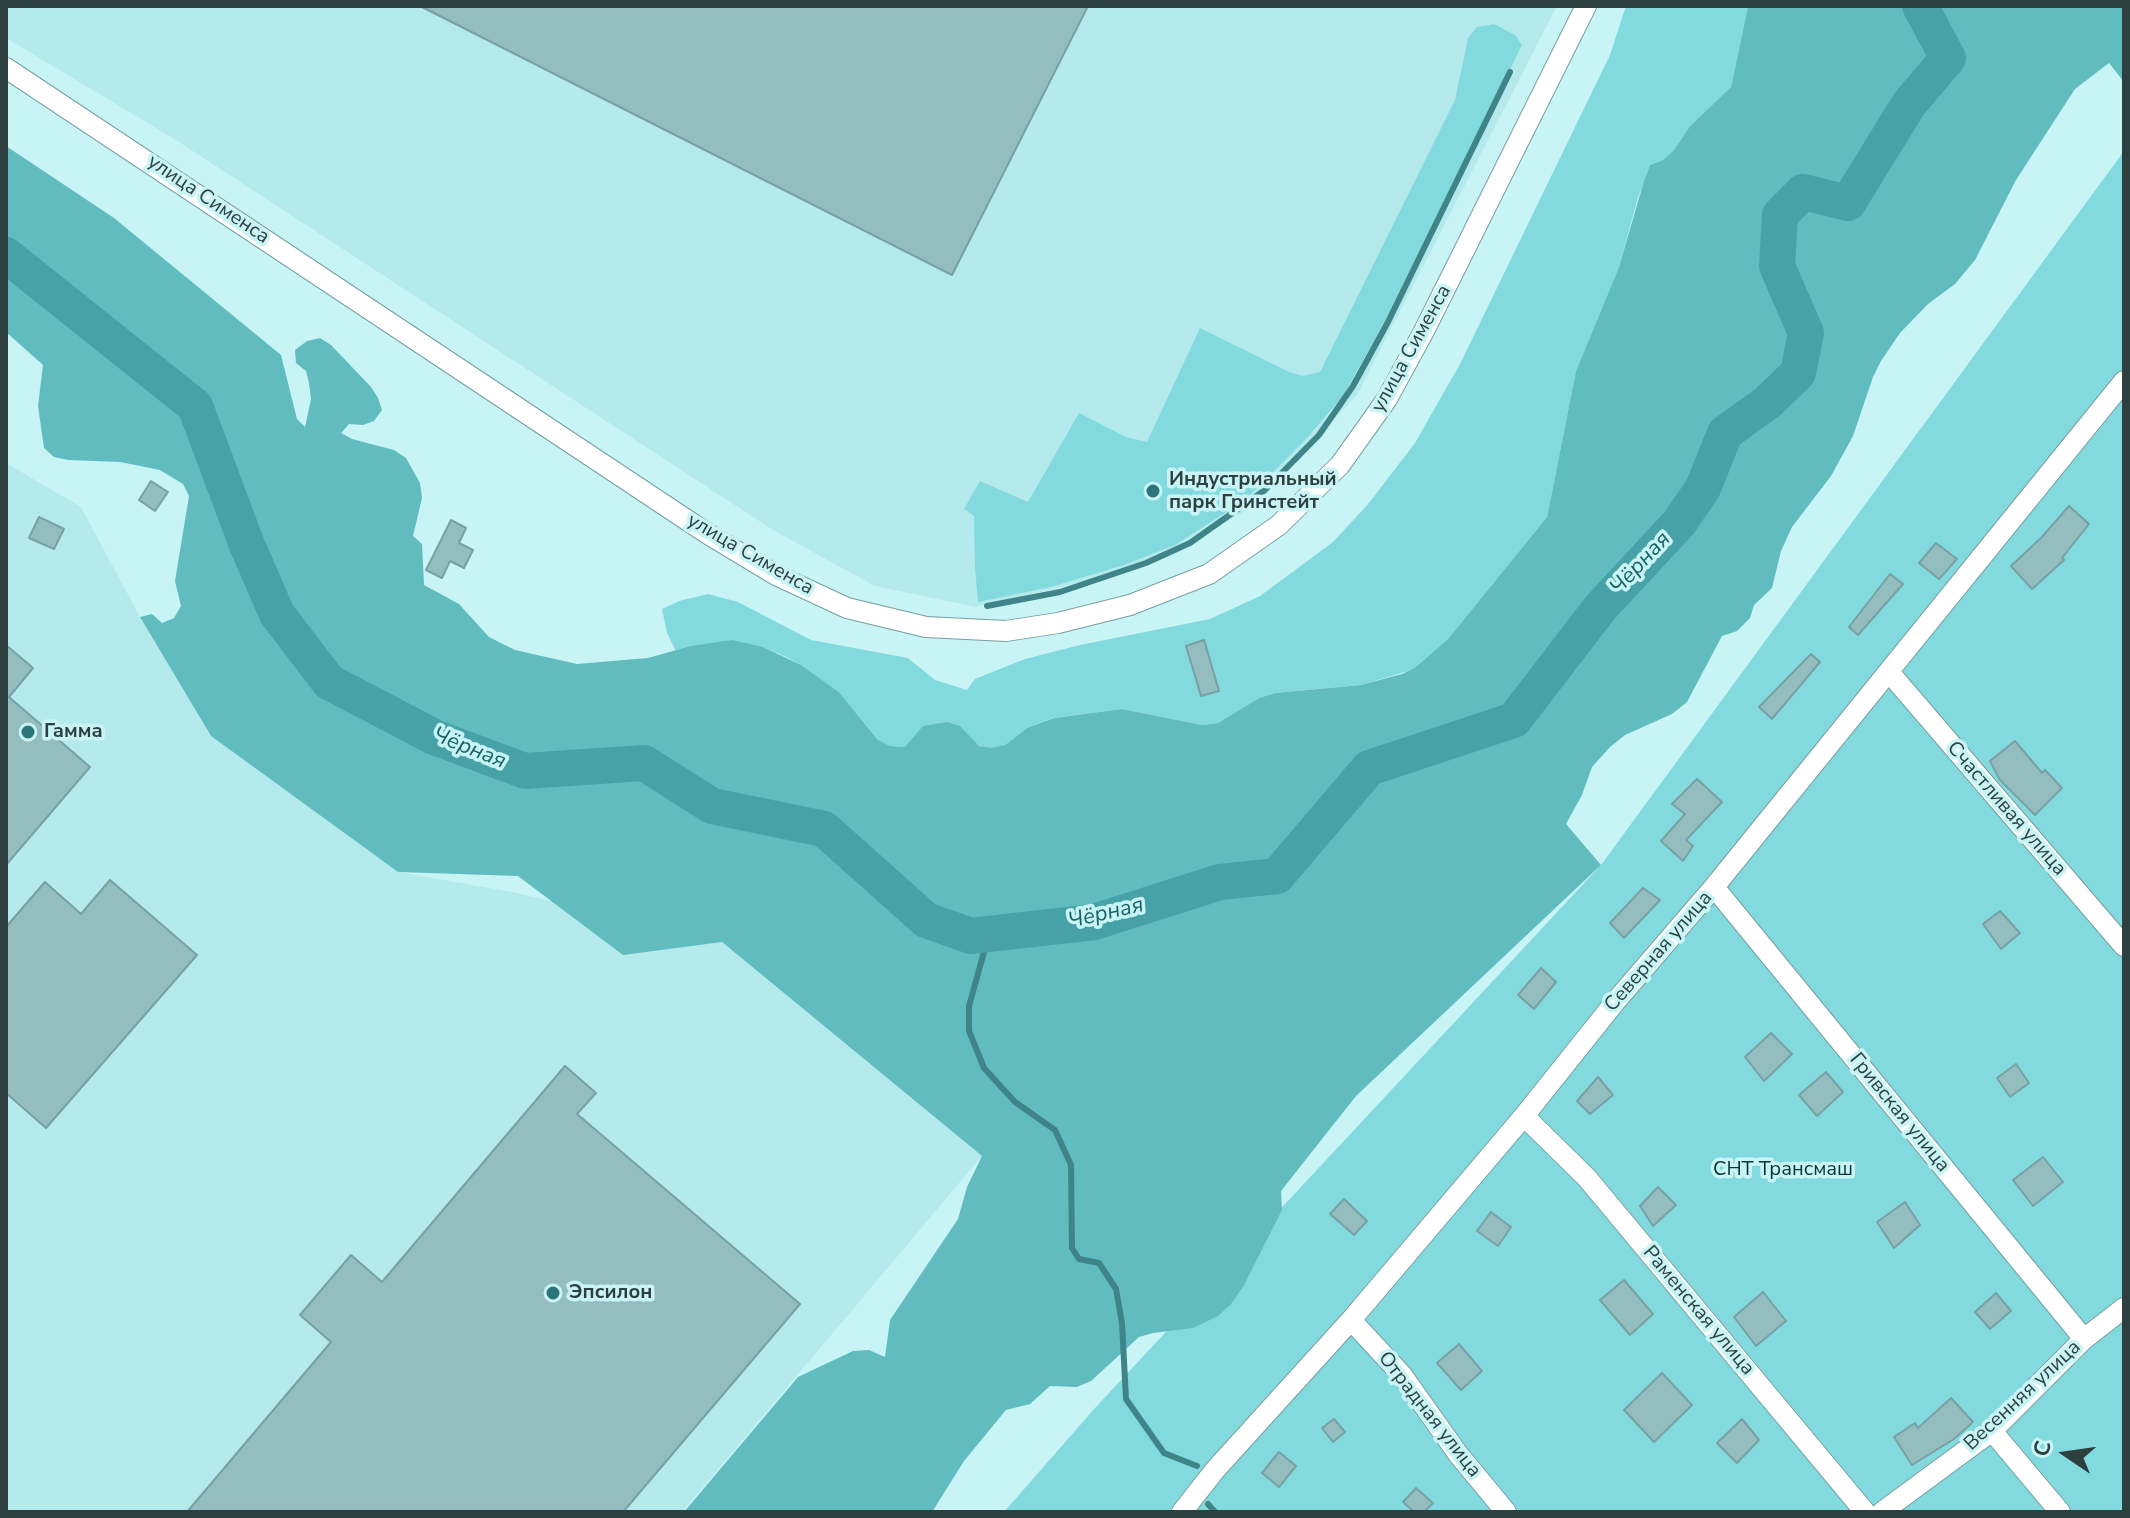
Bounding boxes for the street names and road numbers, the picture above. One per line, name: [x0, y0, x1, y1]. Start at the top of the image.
street label: улица Сименса: [142, 150, 274, 250]
street label: улица Сименса: [1367, 281, 1457, 417]
street label: улица Сименса: [682, 509, 818, 601]
street label: Счастливая улица: [1941, 737, 2071, 881]
street label: Северная улица: [1600, 887, 1718, 1017]
street label: Гривская улица: [1844, 1049, 1954, 1177]
street label: Раменская улица: [1637, 1241, 1759, 1381]
street label: Весенняя улица: [1960, 1336, 2086, 1456]
street label: Отрадная улица: [1372, 1347, 1486, 1483]

